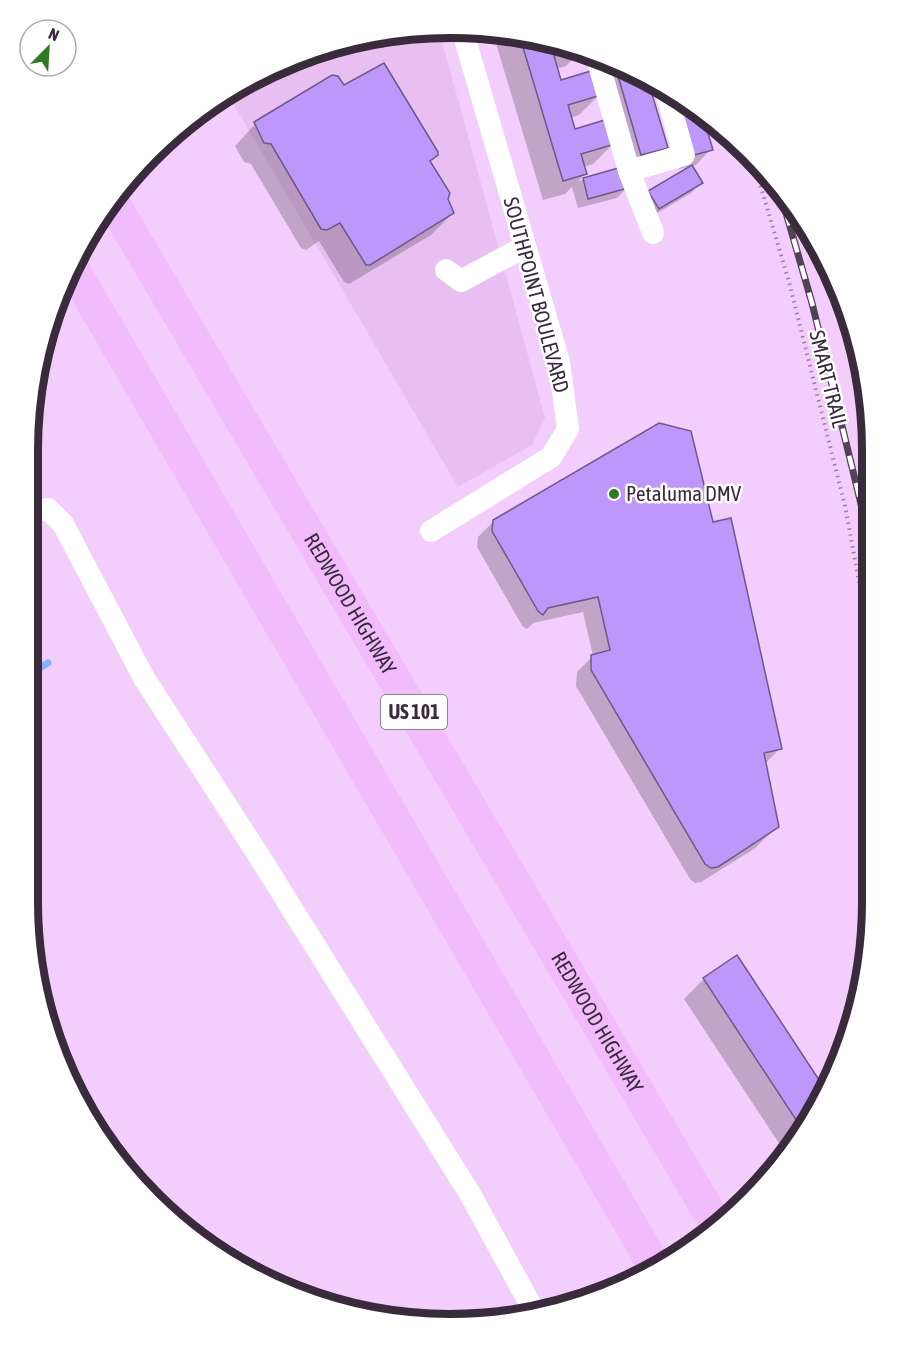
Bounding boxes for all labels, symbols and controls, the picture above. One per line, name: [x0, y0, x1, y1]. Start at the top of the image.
north arrow: [18, 18, 78, 78]
text: N: [46, 24, 62, 44]
street label: SOUTHPOINT BOULEVARD: [499, 194, 575, 395]
street label: SMART TRAIL: [805, 328, 853, 430]
place label: Petaluma DMV: [626, 481, 742, 505]
marker: Petaluma DMV: [607, 487, 621, 501]
street label: REDWOOD HIGHWAY: [300, 529, 402, 679]
road number: US 101: [381, 695, 447, 729]
street label: REDWOOD HIGHWAY: [547, 947, 649, 1097]

